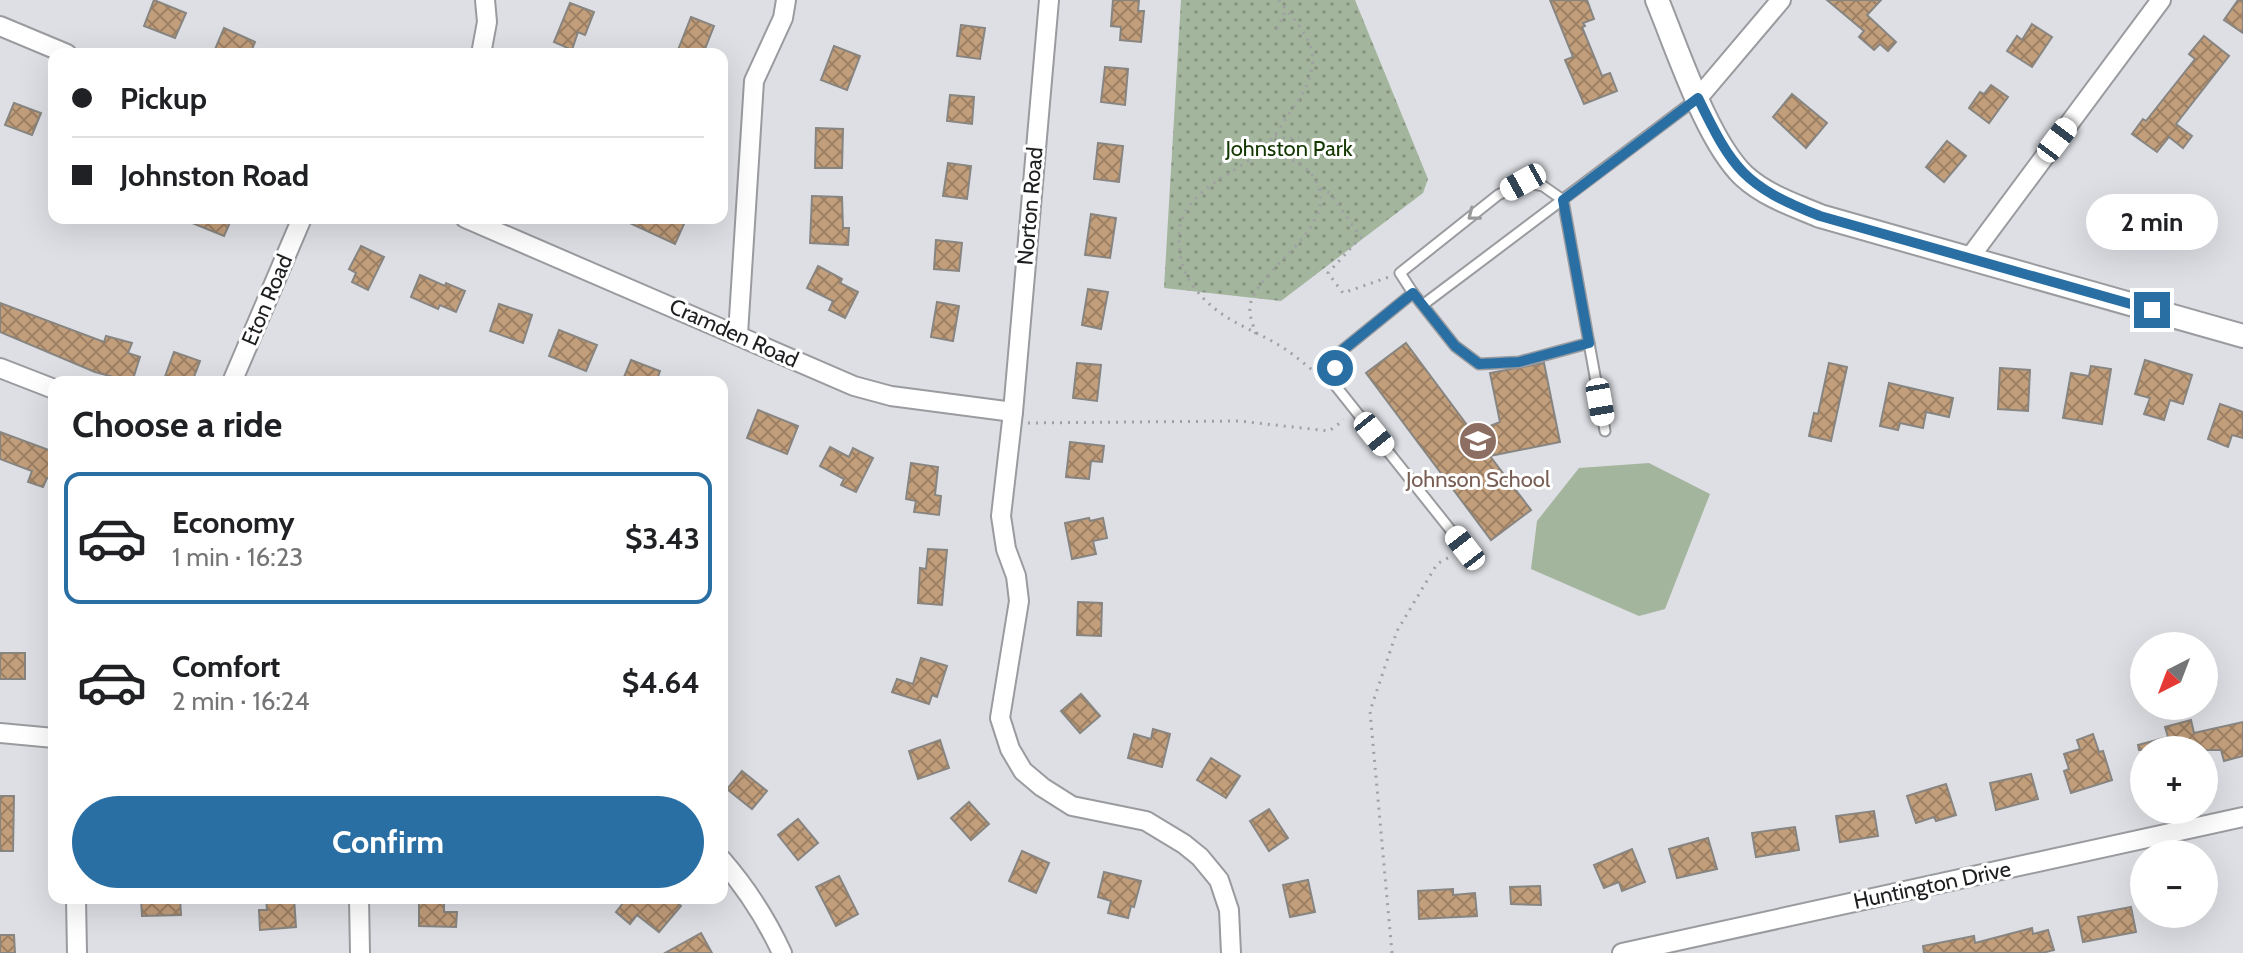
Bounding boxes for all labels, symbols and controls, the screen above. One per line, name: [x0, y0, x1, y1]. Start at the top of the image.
text: Pickup: [120, 80, 207, 117]
car: [2033, 114, 2081, 166]
park label: Johnston Park: [1224, 135, 1353, 162]
street label: Norton Road: [1011, 146, 1049, 266]
text: Johnston Road: [120, 157, 309, 194]
car: [1496, 160, 1550, 204]
callout: 2 min: [2086, 194, 2218, 250]
one-way arrow: [1467, 206, 1482, 220]
text: 2 min: [2121, 206, 2183, 238]
street label: Eton Road: [236, 250, 298, 350]
route end: [2134, 292, 2170, 328]
street label: Cramden Road: [665, 293, 803, 373]
route start: [1317, 350, 1353, 386]
car: [1584, 376, 1616, 428]
text: Choose a ride: [72, 402, 282, 446]
car: [1350, 408, 1398, 460]
school or university icon: Johnson School: [1457, 420, 1499, 462]
place label: Johnson School: [1405, 466, 1551, 493]
icon: car: [76, 502, 148, 574]
text: Economy: [172, 504, 295, 541]
text: $3.43: [625, 520, 700, 557]
car: [1441, 522, 1489, 574]
text: 1 min · 16:23: [172, 541, 303, 573]
north arrow: [2130, 632, 2218, 720]
map controls: [2130, 632, 2218, 928]
icon: car: [76, 646, 148, 718]
text: Comfort: [172, 648, 280, 685]
text: $4.64: [622, 664, 700, 701]
text: 2 min · 16:24: [172, 685, 310, 717]
button: +: [2130, 736, 2218, 824]
button: Confirm: [72, 796, 704, 888]
button: −: [2130, 840, 2218, 928]
street label: Huntington Drive: [1851, 855, 2013, 915]

